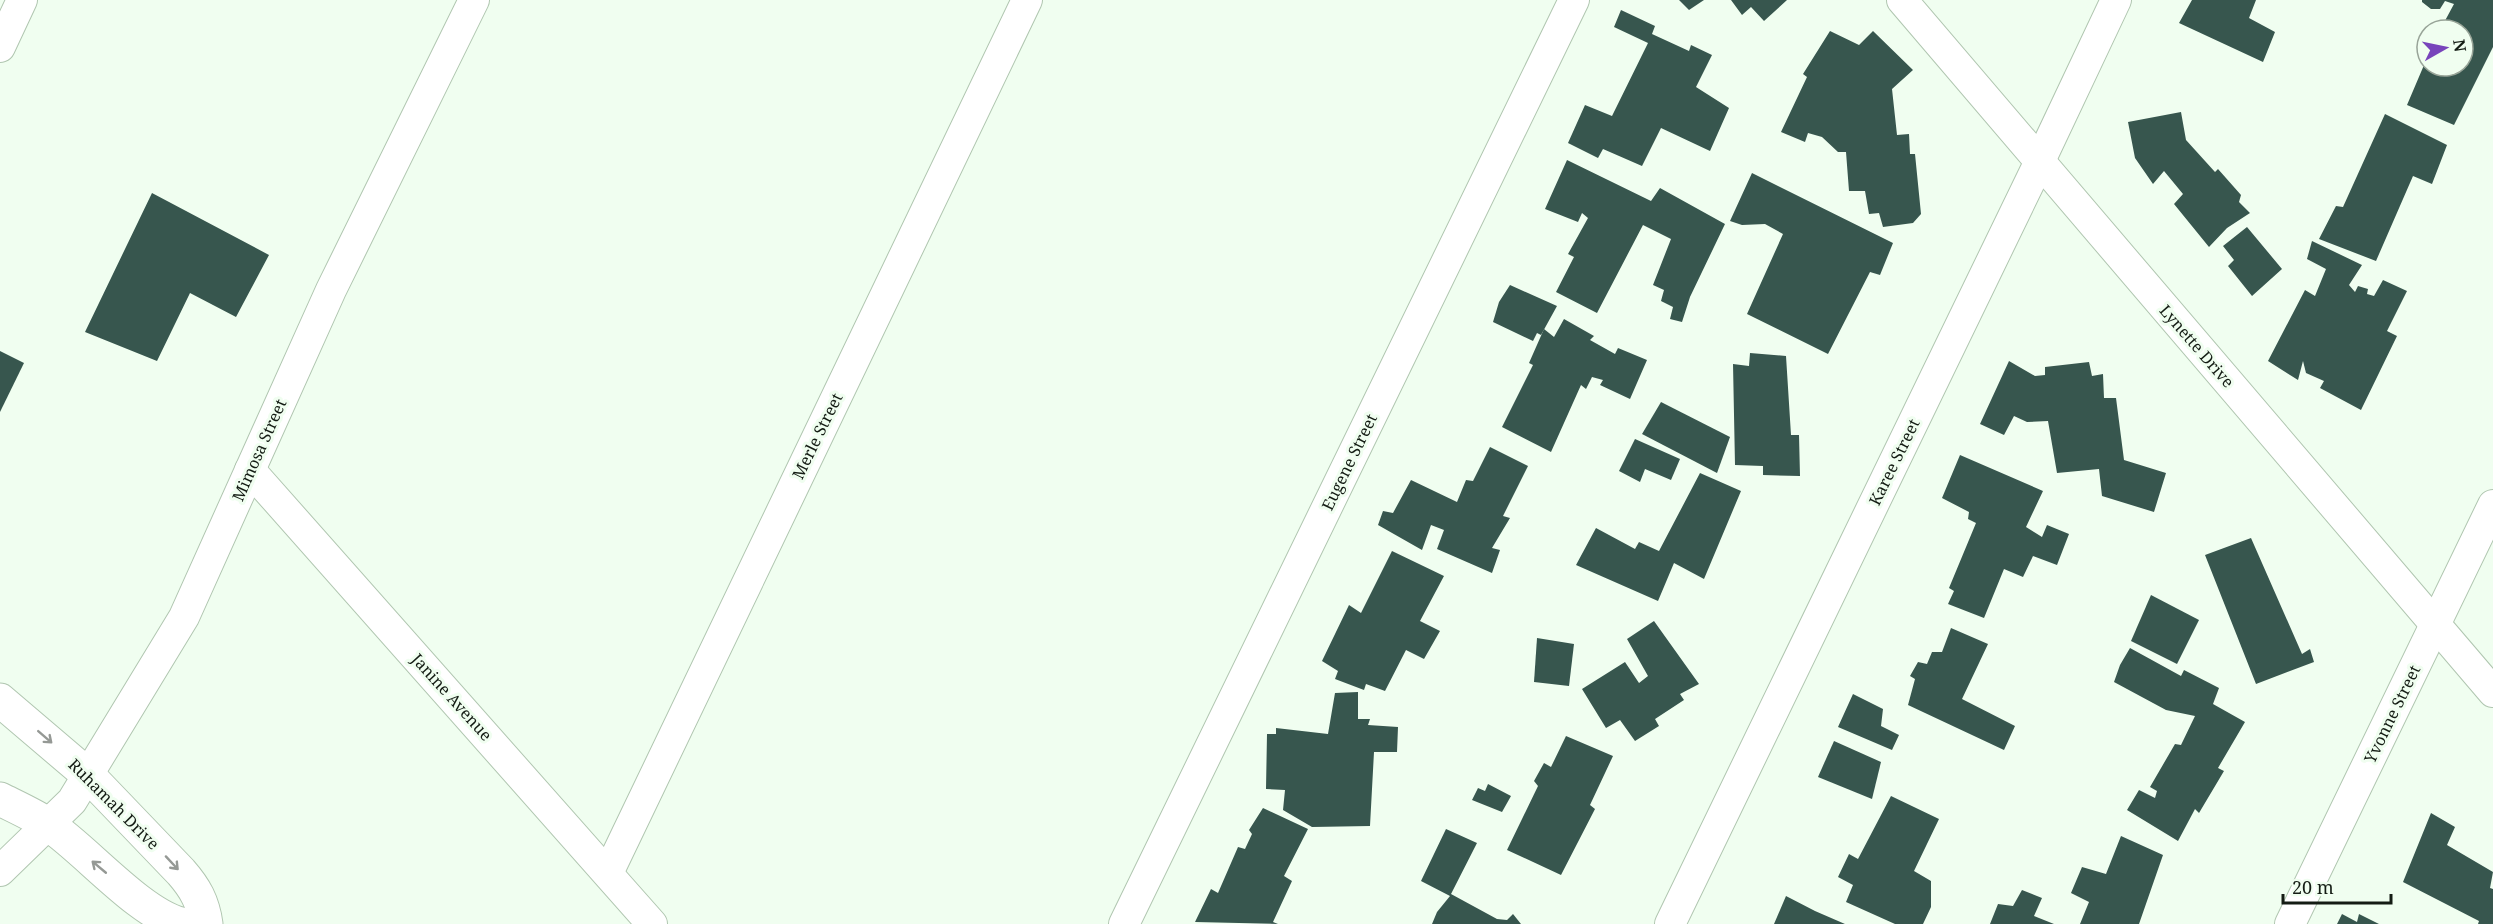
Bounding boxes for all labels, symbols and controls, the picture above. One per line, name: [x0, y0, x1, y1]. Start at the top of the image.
north arrow: [2415, 18, 2475, 78]
text: N: [2448, 38, 2472, 54]
street label: Lynette Drive: [2155, 300, 2239, 392]
street label: Merle Street: [787, 389, 848, 483]
street label: Mimosa Street: [227, 395, 291, 504]
street label: Eugene Street: [1316, 410, 1382, 514]
street label: Karee Street: [1864, 415, 1925, 509]
street label: Janine Avenue: [406, 648, 497, 745]
street label: Yvonne Street: [2358, 661, 2425, 768]
one-way arrow: [37, 730, 52, 744]
street label: Ruhamah Drive: [64, 754, 164, 854]
one-way arrow: [165, 855, 179, 870]
one-way arrow: [91, 860, 107, 873]
scale bar: [2283, 867, 2391, 905]
text: 20 m: [2292, 875, 2334, 899]

